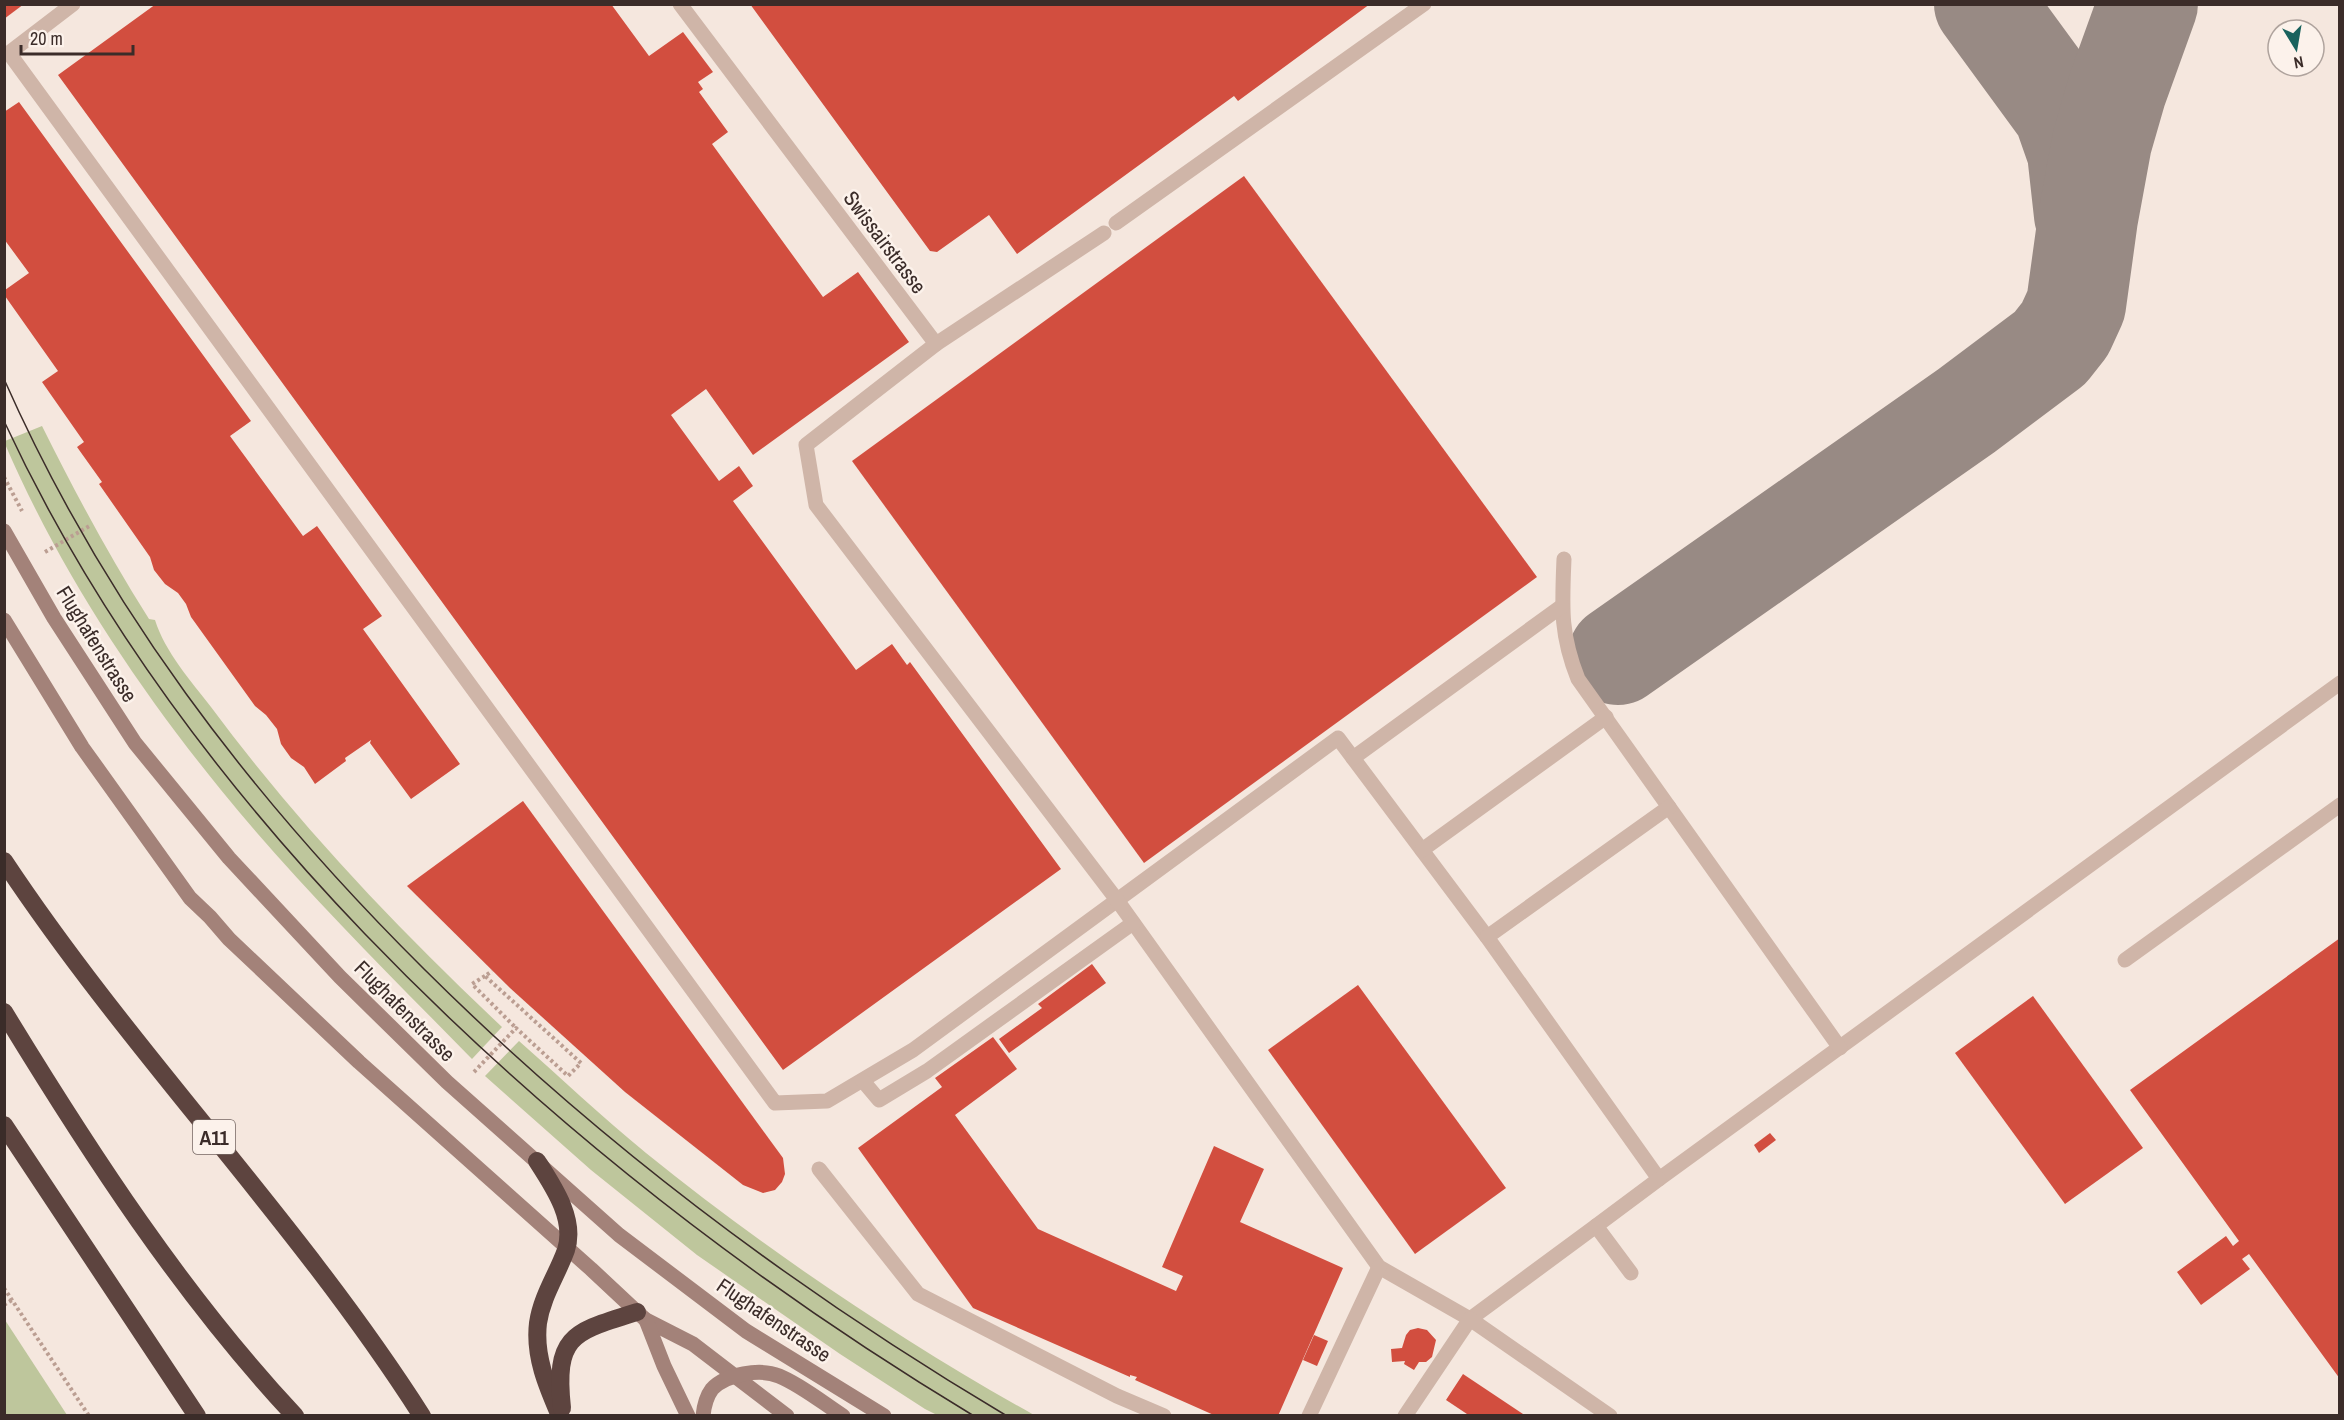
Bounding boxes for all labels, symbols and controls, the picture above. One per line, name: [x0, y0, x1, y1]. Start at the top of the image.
scale bar: [21, 18, 134, 56]
north arrow: [2266, 18, 2326, 78]
text: 20 m: [30, 26, 63, 51]
text: N: [2292, 51, 2306, 74]
street label: Swissairstrasse: [837, 185, 933, 299]
street label: Flughafenstrasse: [50, 580, 144, 708]
street label: Flughafenstrasse: [348, 954, 462, 1068]
road number: A11: [193, 1120, 235, 1154]
street label: Flughafenstrasse: [711, 1271, 837, 1369]

